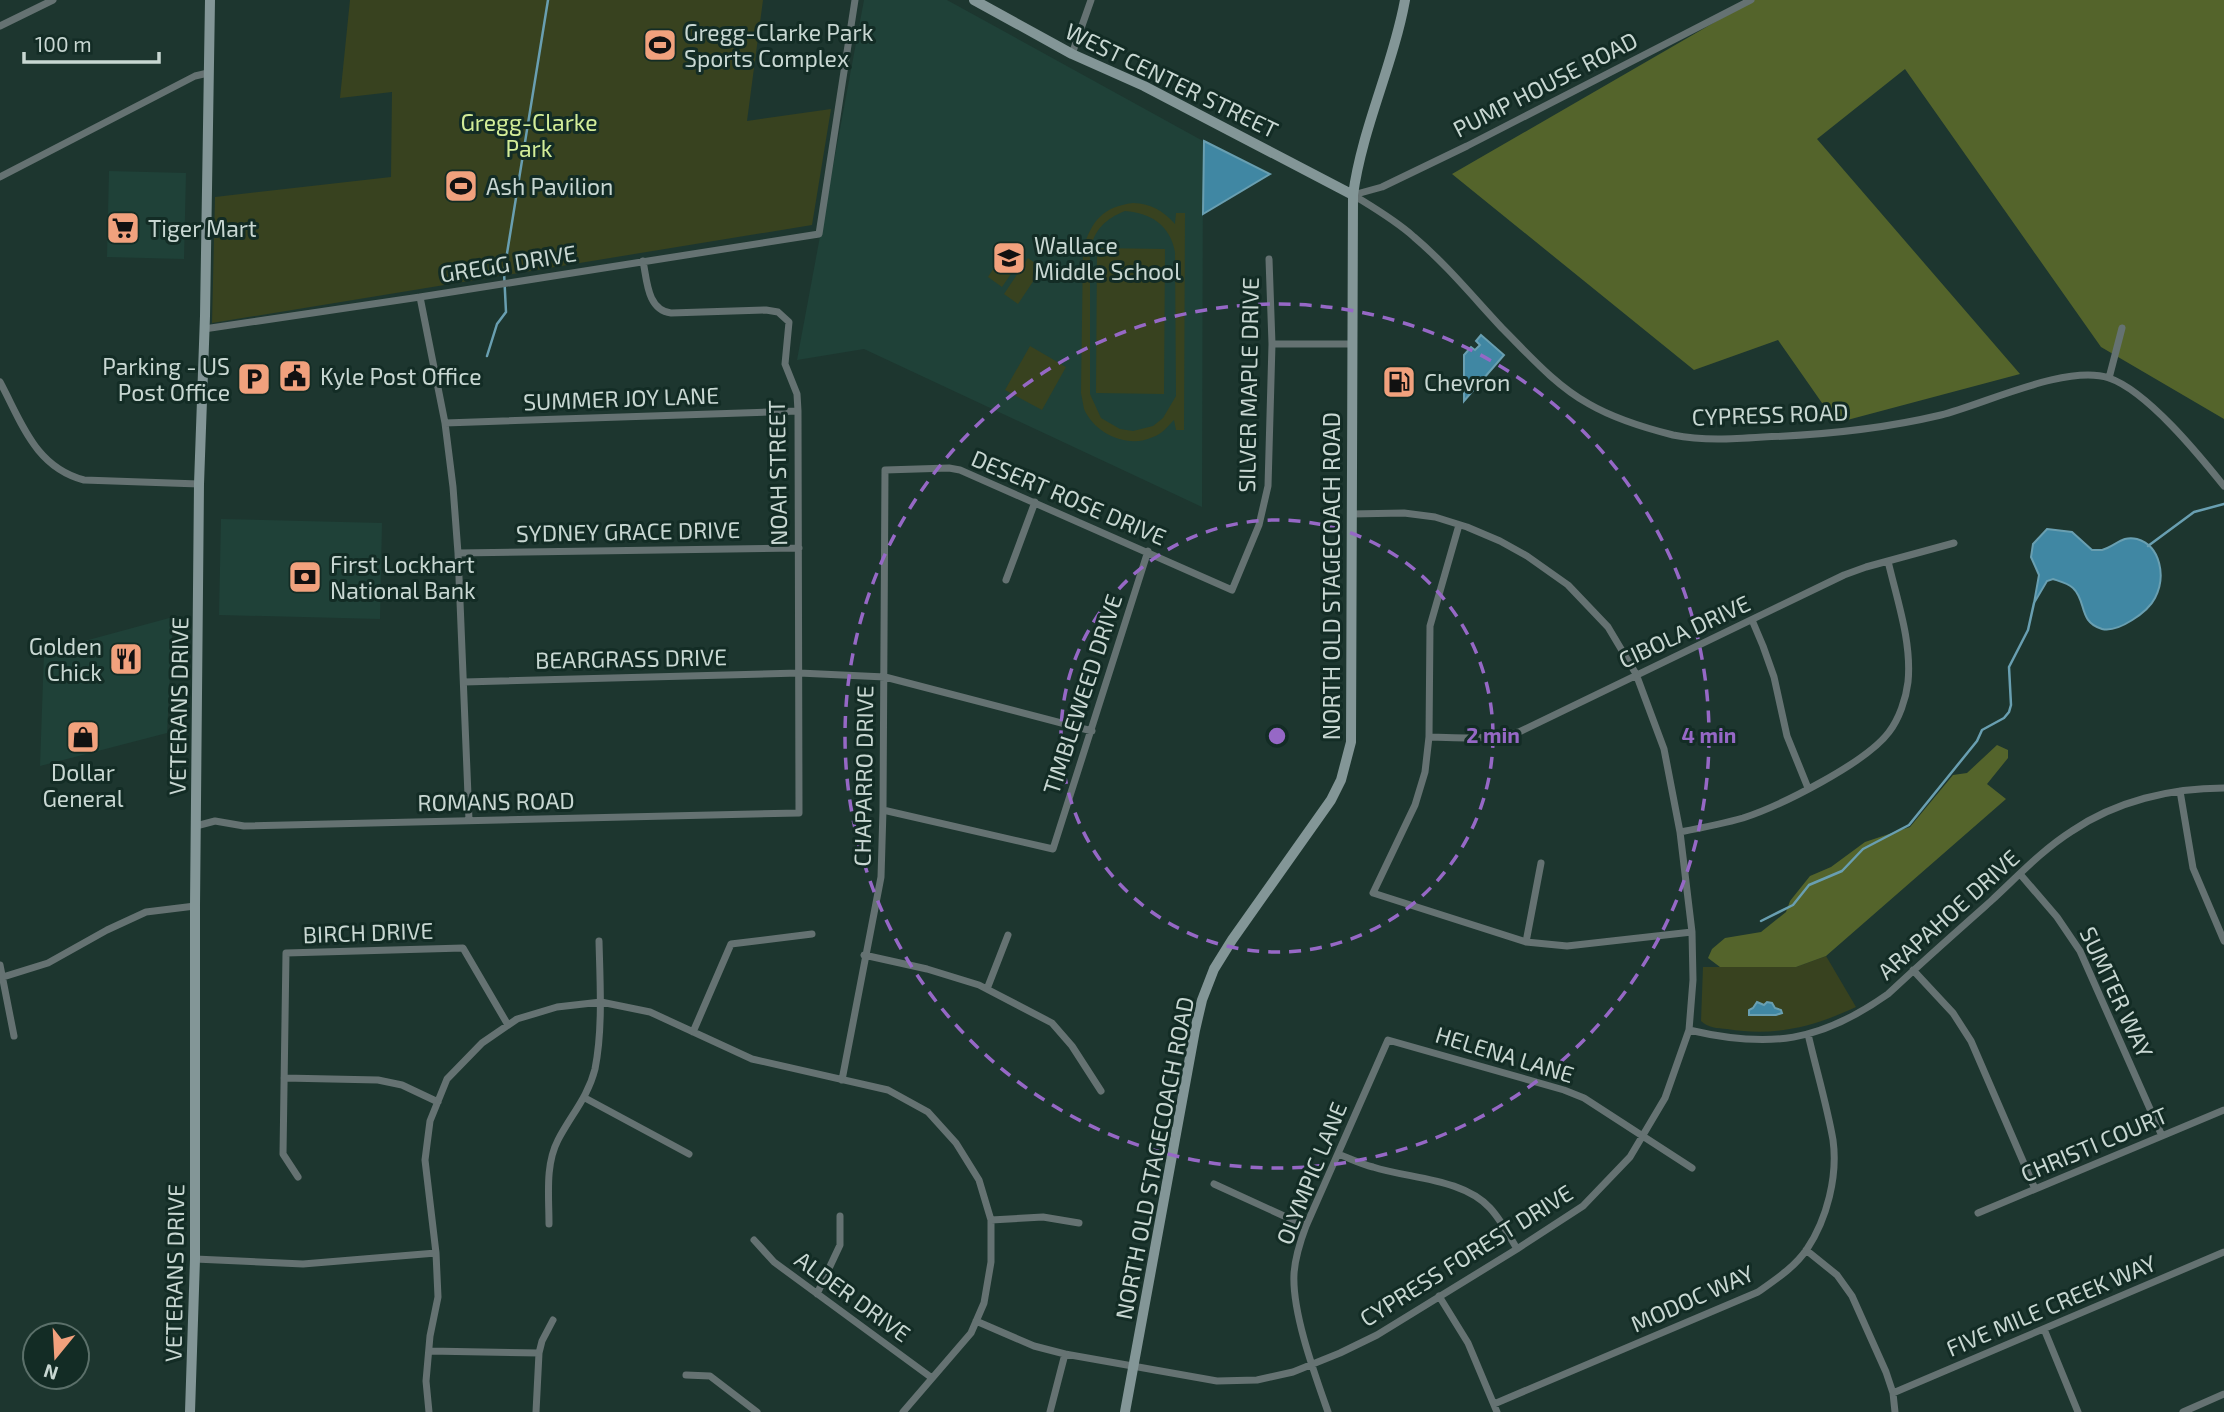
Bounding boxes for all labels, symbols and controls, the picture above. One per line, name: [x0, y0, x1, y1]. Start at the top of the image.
street label: WEST CENTER STREET: [1061, 16, 1283, 144]
place label: Gregg-Clarke Park Sports Complex: [684, 18, 874, 72]
scale bar: [24, 21, 159, 65]
street label: PUMP HOUSE ROAD: [1448, 25, 1642, 143]
sports icon: Gregg-Clarke Park Sports Complex: [641, 26, 679, 64]
text: 100 m: [35, 31, 92, 56]
park label: Gregg-Clarke Park: [460, 108, 598, 162]
sports icon: Ash Pavilion: [442, 167, 480, 205]
place label: Ash Pavilion: [486, 172, 613, 200]
supermarket icon: Tiger Mart: [104, 209, 142, 247]
place label: Tiger Mart: [148, 214, 257, 242]
place label: Wallace Middle School: [1034, 231, 1181, 285]
street label: GREGG DRIVE: [438, 238, 578, 288]
school or university icon: Wallace Middle School: [990, 239, 1028, 277]
street label: SILVER MAPLE DRIVE: [1232, 277, 1264, 493]
place label: Parking - US Post Office: [102, 352, 230, 406]
public building icon: Kyle Post Office: [276, 357, 314, 395]
parking icon: Parking - US Post Office: [235, 360, 273, 398]
place label: Kyle Post Office: [320, 362, 482, 390]
fuel station icon: Chevron: [1380, 363, 1418, 401]
place label: Chevron: [1424, 368, 1510, 396]
street label: SUMMER JOY LANE: [523, 381, 719, 415]
street label: CYPRESS ROAD: [1691, 397, 1849, 431]
street label: NOAH STREET: [762, 400, 792, 546]
street label: NORTH OLD STAGECOACH ROAD: [1317, 412, 1345, 740]
street label: DESERT ROSE DRIVE: [967, 443, 1171, 551]
street label: SYDNEY GRACE DRIVE: [516, 515, 740, 547]
place label: First Lockhart National Bank: [330, 550, 476, 604]
bank icon: First Lockhart National Bank: [286, 558, 324, 596]
street label: CIBOLA DRIVE: [1614, 588, 1754, 674]
street label: TIMBLEWEED DRIVE: [1036, 590, 1128, 798]
street label: VETERANS DRIVE: [162, 617, 194, 795]
place label: Golden Chick: [29, 632, 102, 686]
restaurant icon: Golden Chick: [107, 640, 145, 678]
street label: BEARGRASS DRIVE: [535, 642, 727, 674]
street label: CHAPARRO DRIVE: [847, 685, 879, 867]
shop icon: Dollar General: [64, 718, 102, 756]
text: 2 min: [1466, 722, 1520, 747]
text: 4 min: [1682, 722, 1736, 747]
centre of rings: [1265, 724, 1289, 748]
place label: Dollar General: [42, 758, 124, 812]
street label: ROMANS ROAD: [417, 786, 575, 816]
street label: ARAPAHOE DRIVE: [1871, 843, 2025, 985]
street label: BIRCH DRIVE: [302, 916, 434, 948]
street label: SUMTER WAY: [2074, 922, 2160, 1062]
street label: NORTH OLD STAGECOACH ROAD: [1109, 994, 1199, 1322]
street label: HELENA LANE: [1432, 1020, 1578, 1088]
street label: OLYMPIC LANE: [1270, 1098, 1352, 1248]
street label: CHRISTI COURT: [2016, 1100, 2172, 1188]
street label: CYPRESS FOREST DRIVE: [1354, 1178, 1578, 1332]
street label: VETERANS DRIVE: [158, 1184, 190, 1362]
street label: ALDER DRIVE: [790, 1245, 916, 1347]
street label: FIVE MILE CREEK WAY: [1942, 1248, 2160, 1362]
street label: MODOC WAY: [1626, 1258, 1758, 1338]
north arrow: [21, 1321, 91, 1391]
text: N: [41, 1360, 61, 1386]

